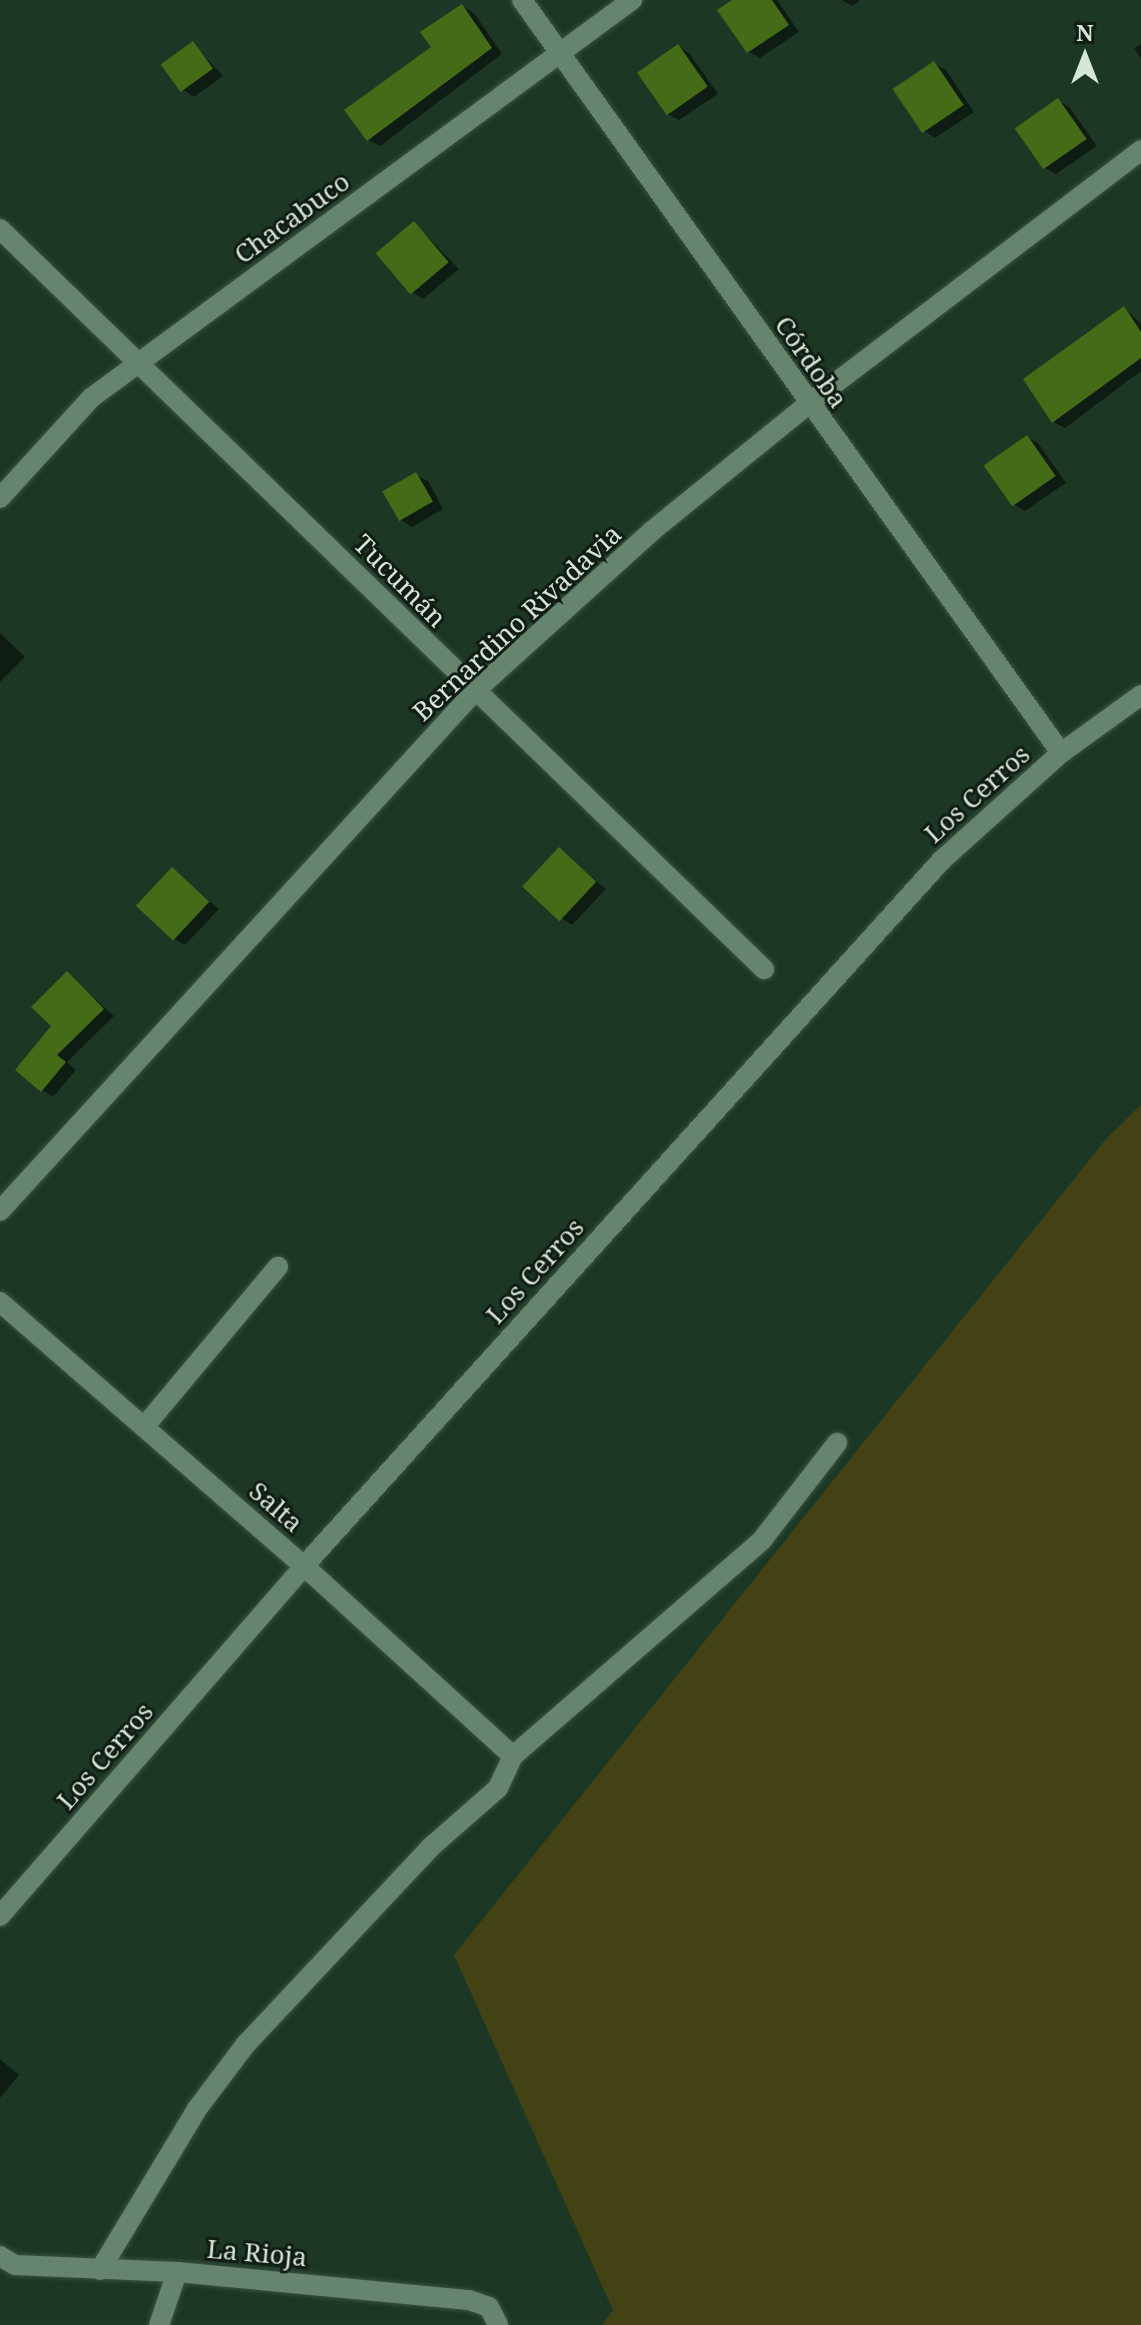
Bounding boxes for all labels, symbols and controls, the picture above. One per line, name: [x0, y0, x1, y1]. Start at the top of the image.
north arrow: [1045, 16, 1125, 96]
text: N: [1076, 17, 1094, 47]
street label: Chacabuco: [228, 166, 356, 270]
street label: Córdoba: [768, 310, 854, 414]
street label: Bernardino Rivadavia: [406, 518, 628, 728]
street label: Tucumán: [347, 528, 453, 634]
street label: Los Cerros: [918, 739, 1036, 849]
street label: Los Cerros: [480, 1212, 590, 1330]
street label: Salta: [243, 1475, 309, 1539]
street label: Los Cerros: [50, 1696, 160, 1816]
street label: La Rioja: [206, 2233, 308, 2273]

